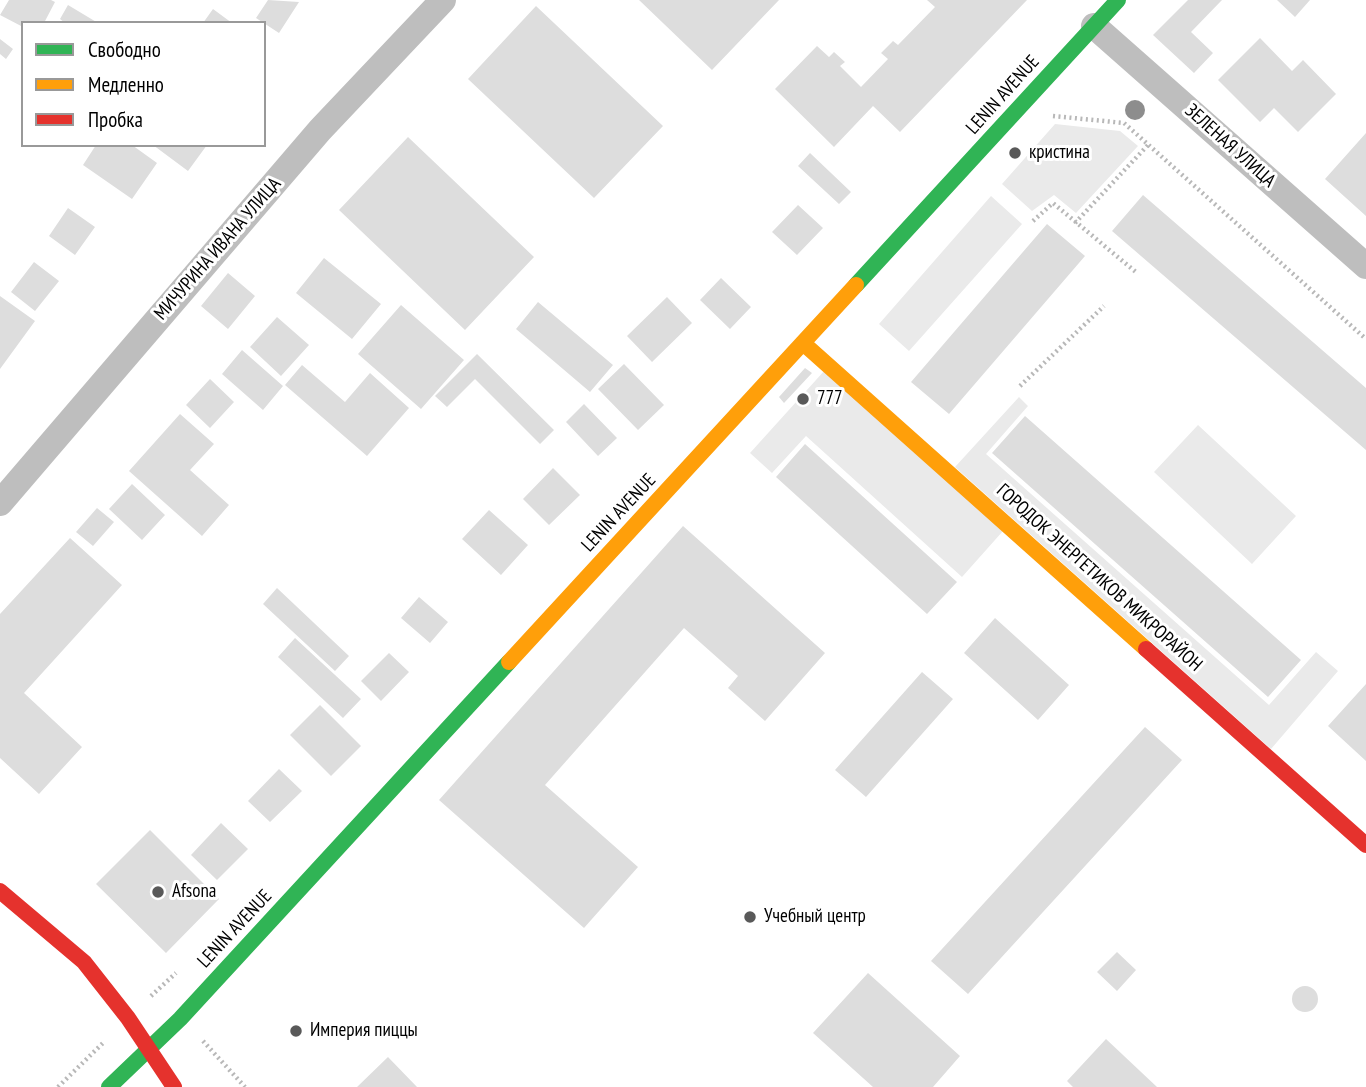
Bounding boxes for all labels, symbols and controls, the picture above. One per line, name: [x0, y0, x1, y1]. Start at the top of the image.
legend: [21, 21, 266, 147]
text: Свободно: [88, 36, 161, 63]
street label: LENIN AVENUE: [962, 51, 1044, 139]
text: Медленно: [88, 71, 164, 98]
street label: ЗЕЛЕНАЯ УЛИЦА: [1180, 99, 1280, 193]
text: Пробка: [88, 106, 143, 133]
place label: кристина: [1029, 142, 1090, 164]
marker: кристина: [1007, 145, 1023, 161]
street label: МИЧУРИНА ИВАНА УЛИЦА: [150, 173, 286, 325]
place label: 777: [817, 388, 843, 410]
marker: 777: [795, 391, 811, 407]
street label: LENIN AVENUE: [577, 469, 661, 557]
street label: ГОРОДОК ЭНЕРГЕТИКОВ МИКРОРАЙОН: [991, 480, 1207, 676]
place label: Afsona: [172, 881, 216, 903]
marker: Afsona: [150, 884, 166, 900]
street label: LENIN AVENUE: [193, 885, 277, 973]
place label: Учебный центр: [764, 906, 866, 928]
marker: Учебный центр: [742, 909, 758, 925]
place label: Империя пиццы: [310, 1020, 418, 1042]
marker: Империя пиццы: [288, 1023, 304, 1039]

